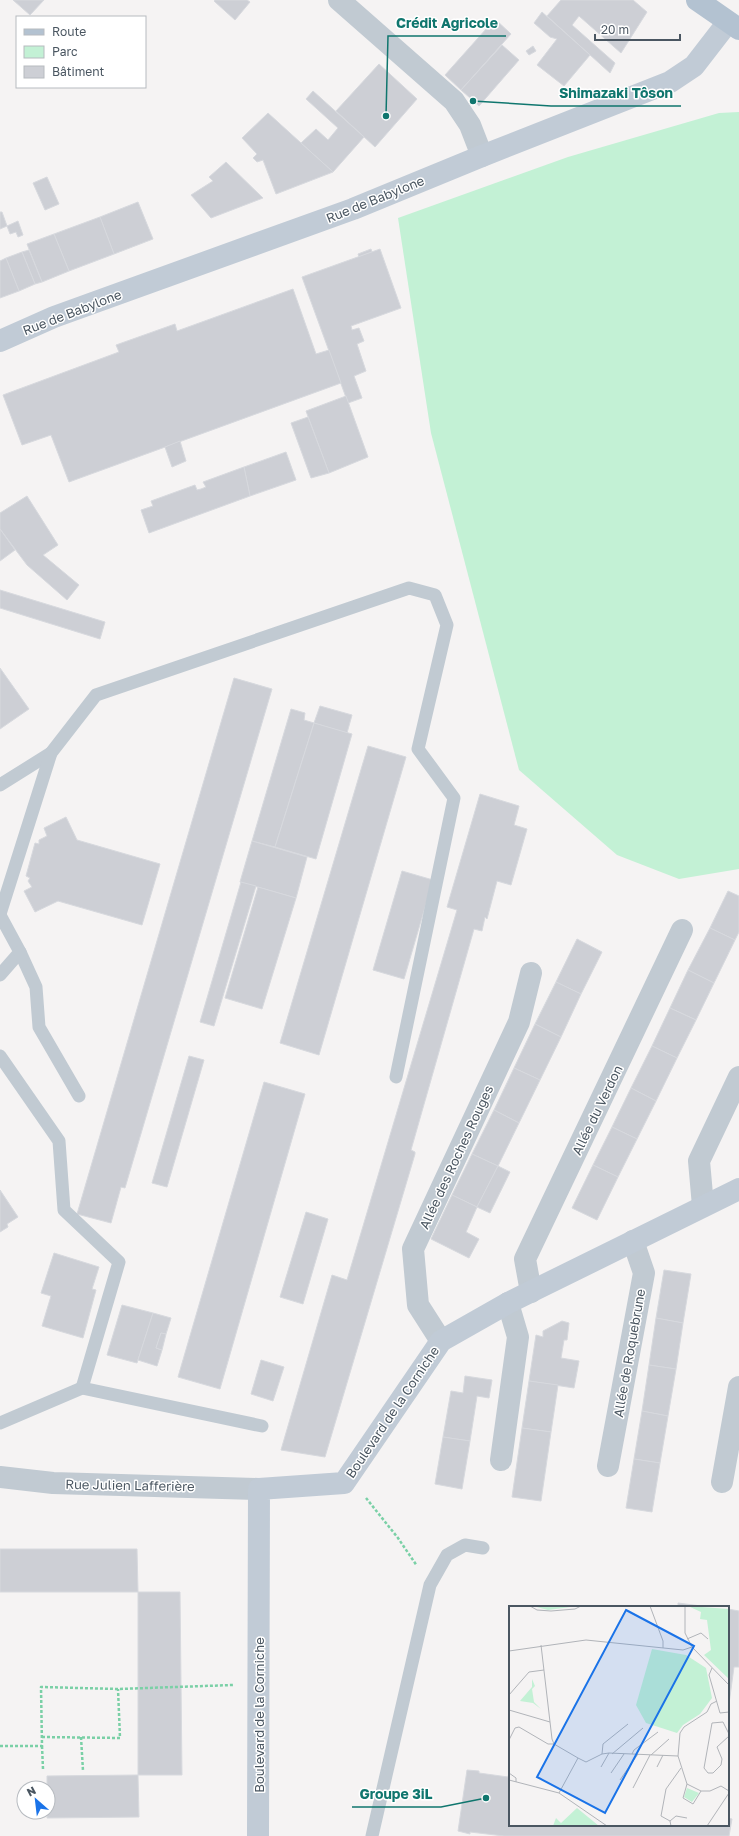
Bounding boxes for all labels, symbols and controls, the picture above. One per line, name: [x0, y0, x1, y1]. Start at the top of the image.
callout: Crédit Agricole: [388, 10, 506, 36]
text: Crédit Agricole: [396, 14, 498, 31]
legend: [16, 16, 146, 88]
scale bar: [595, 16, 680, 42]
text: 20 m: [601, 22, 629, 37]
text: Route: [52, 24, 86, 39]
text: Parc: [52, 44, 78, 59]
text: Bâtiment: [52, 64, 105, 79]
callout: Shimazaki Tôson: [551, 80, 681, 106]
text: Shimazaki Tôson: [559, 84, 673, 101]
street label: Rue de Babylone: [324, 172, 426, 226]
street label: Rue de Babylone: [20, 286, 124, 338]
street label: Allée du Verdon: [568, 1062, 626, 1158]
street label: Allée des Roches Rouges: [416, 1083, 496, 1231]
street label: Allée de Roquebrune: [610, 1288, 648, 1418]
street label: Boulevard de la Corniche: [342, 1343, 442, 1481]
street label: Rue Julien Lafferière: [65, 1476, 195, 1494]
inset map: [509, 1606, 729, 1826]
street label: Boulevard de la Corniche: [251, 1637, 267, 1793]
north arrow: [16, 1780, 56, 1820]
callout: Groupe 3iL: [352, 1781, 441, 1807]
text: N: [24, 1783, 38, 1798]
text: Groupe 3iL: [360, 1785, 433, 1802]

